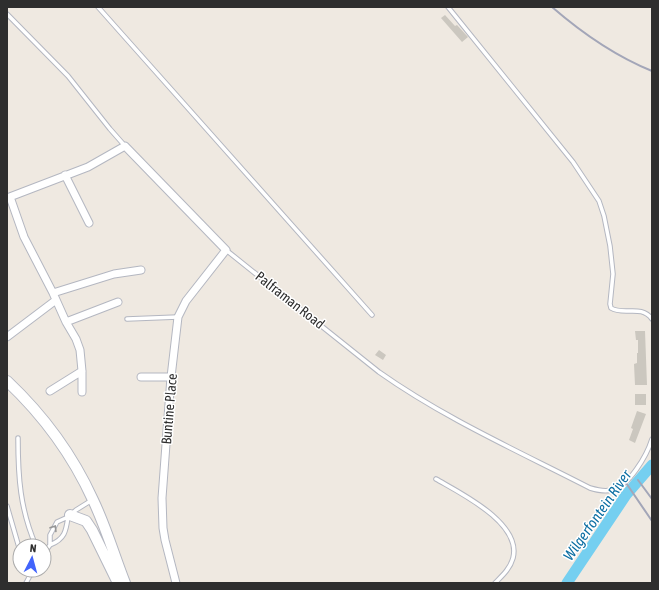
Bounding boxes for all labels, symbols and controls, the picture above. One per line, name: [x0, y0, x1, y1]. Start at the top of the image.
street label: Palframan Road: [252, 268, 328, 332]
street label: Buntine Place: [158, 373, 180, 445]
water label: Wilgerfontein River: [560, 466, 635, 563]
one-way arrow: [49, 525, 56, 532]
north arrow: [12, 538, 52, 578]
text: N: [29, 542, 37, 554]

